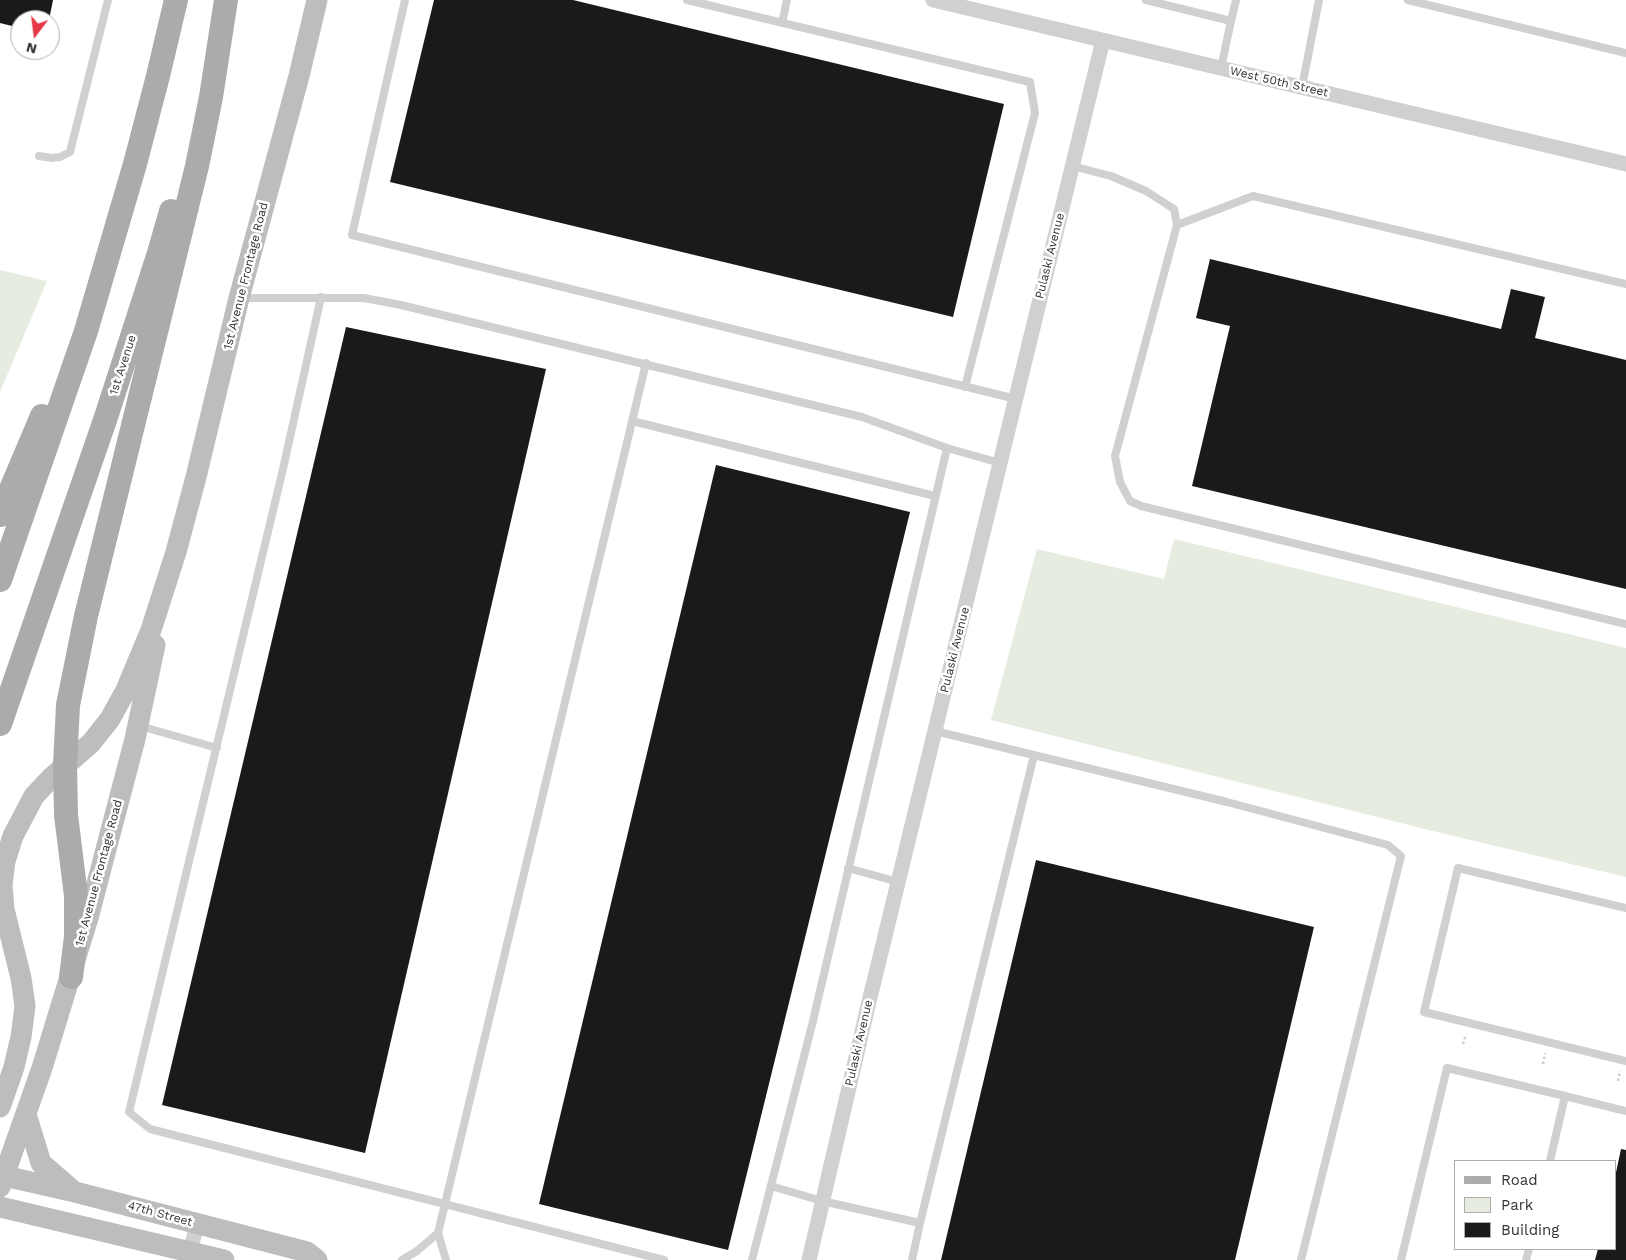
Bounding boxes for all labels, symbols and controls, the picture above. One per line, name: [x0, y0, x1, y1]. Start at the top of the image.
north arrow: [10, 10, 60, 60]
text: N: [24, 39, 38, 58]
street label: West 50th Street: [1228, 64, 1330, 100]
street label: 1st Avenue Frontage Road: [221, 201, 271, 351]
street label: Pulaski Avenue: [1032, 212, 1068, 300]
street label: 1st Avenue: [106, 333, 140, 397]
street label: Pulaski Avenue: [937, 606, 973, 694]
street label: 1st Avenue Frontage Road: [72, 798, 126, 948]
street label: Pulaski Avenue: [842, 998, 876, 1088]
legend: [1454, 1160, 1616, 1250]
text: Road: [1501, 1171, 1538, 1189]
text: Park: [1501, 1196, 1533, 1214]
street label: 47th Street: [126, 1198, 194, 1230]
text: Building: [1501, 1221, 1559, 1239]

